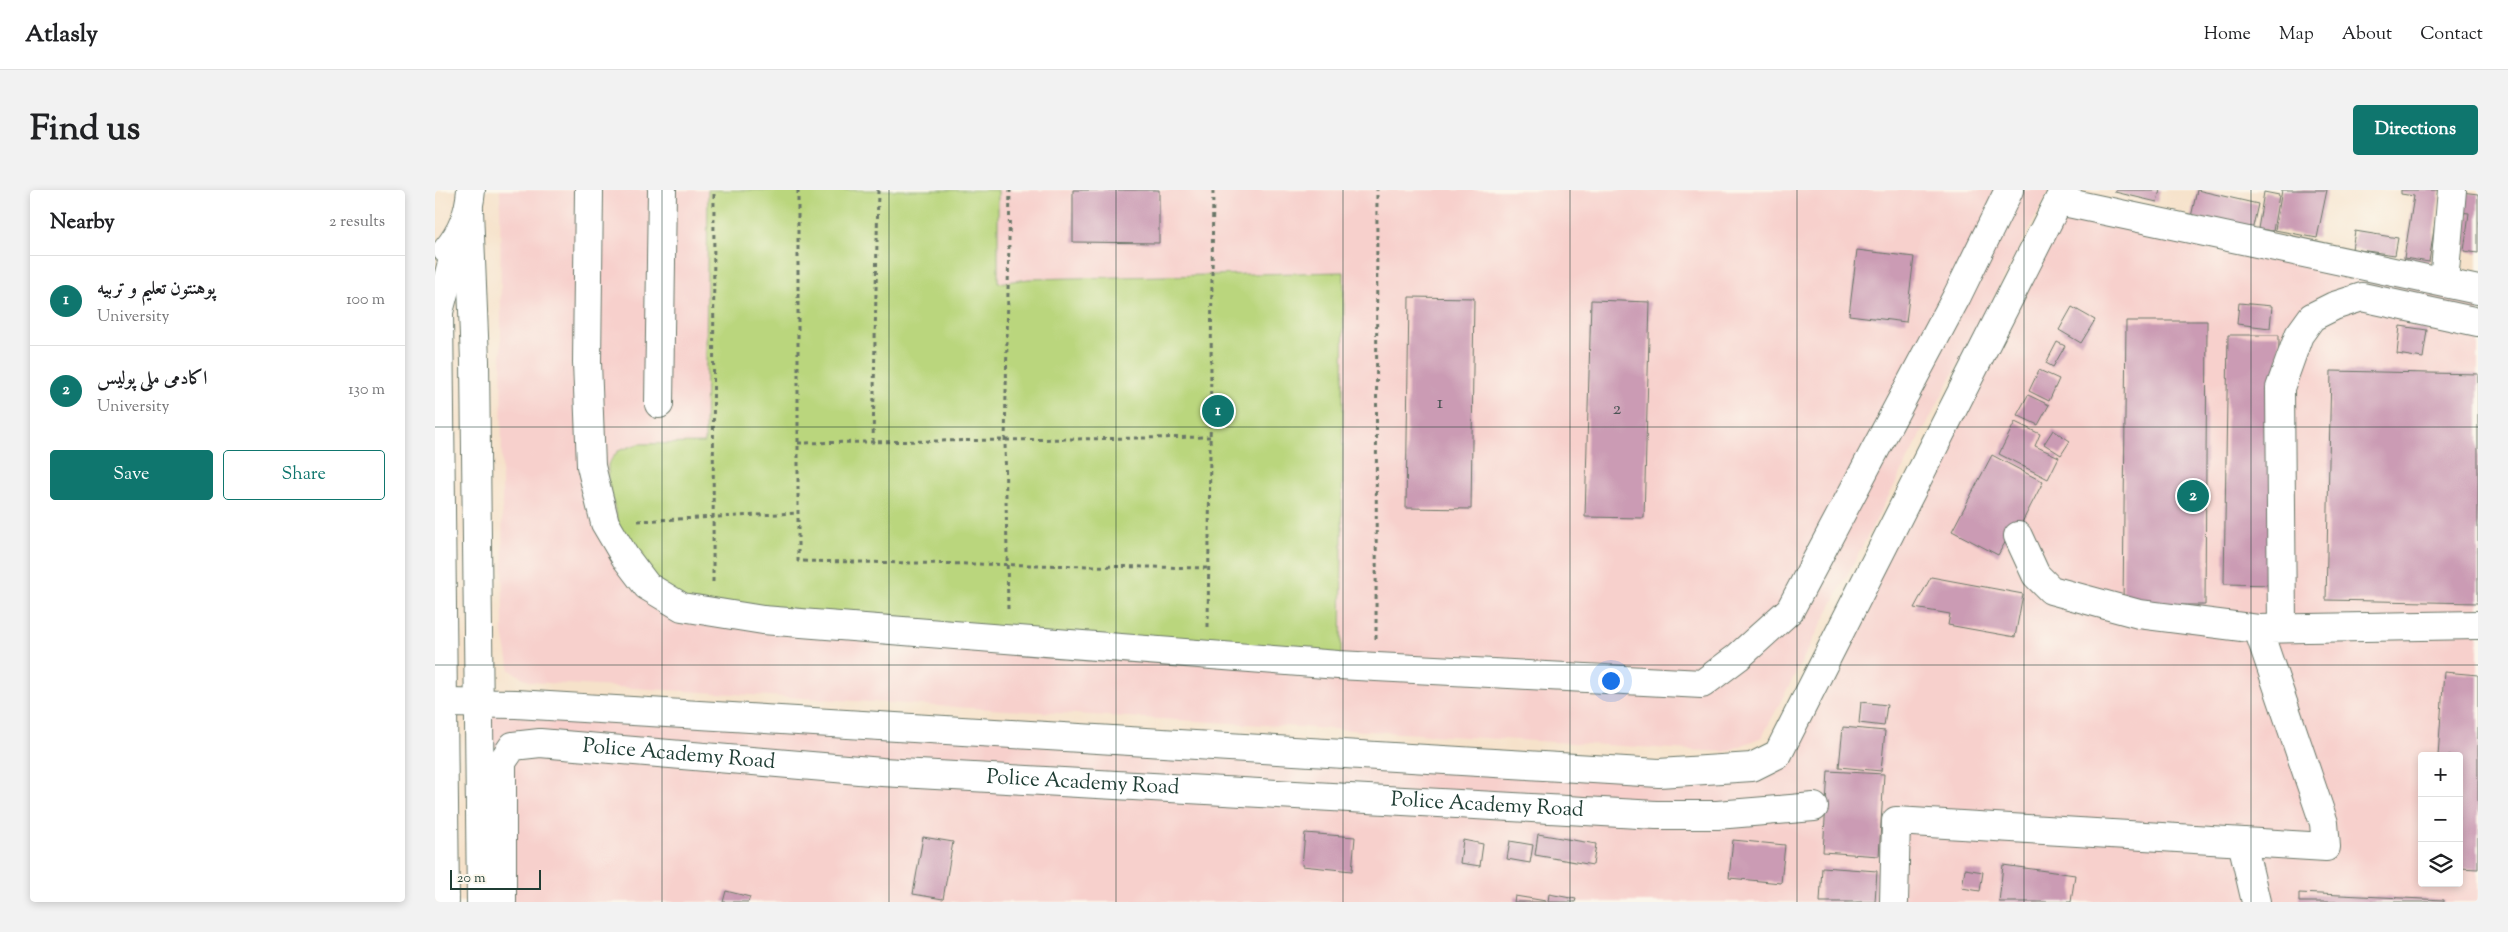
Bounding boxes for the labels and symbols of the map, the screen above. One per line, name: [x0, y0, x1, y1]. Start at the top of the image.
house number: 1: [1437, 390, 1444, 417]
pin: 1: [1202, 392, 1234, 430]
house number: 2: [1613, 396, 1622, 423]
pin: 2: [2177, 477, 2209, 515]
your location: [1598, 668, 1624, 694]
street label: Police Academy Road: [581, 732, 777, 778]
street label: Police Academy Road: [986, 763, 1180, 804]
street label: Police Academy Road: [1390, 785, 1585, 826]
scale bar: [450, 867, 541, 890]

